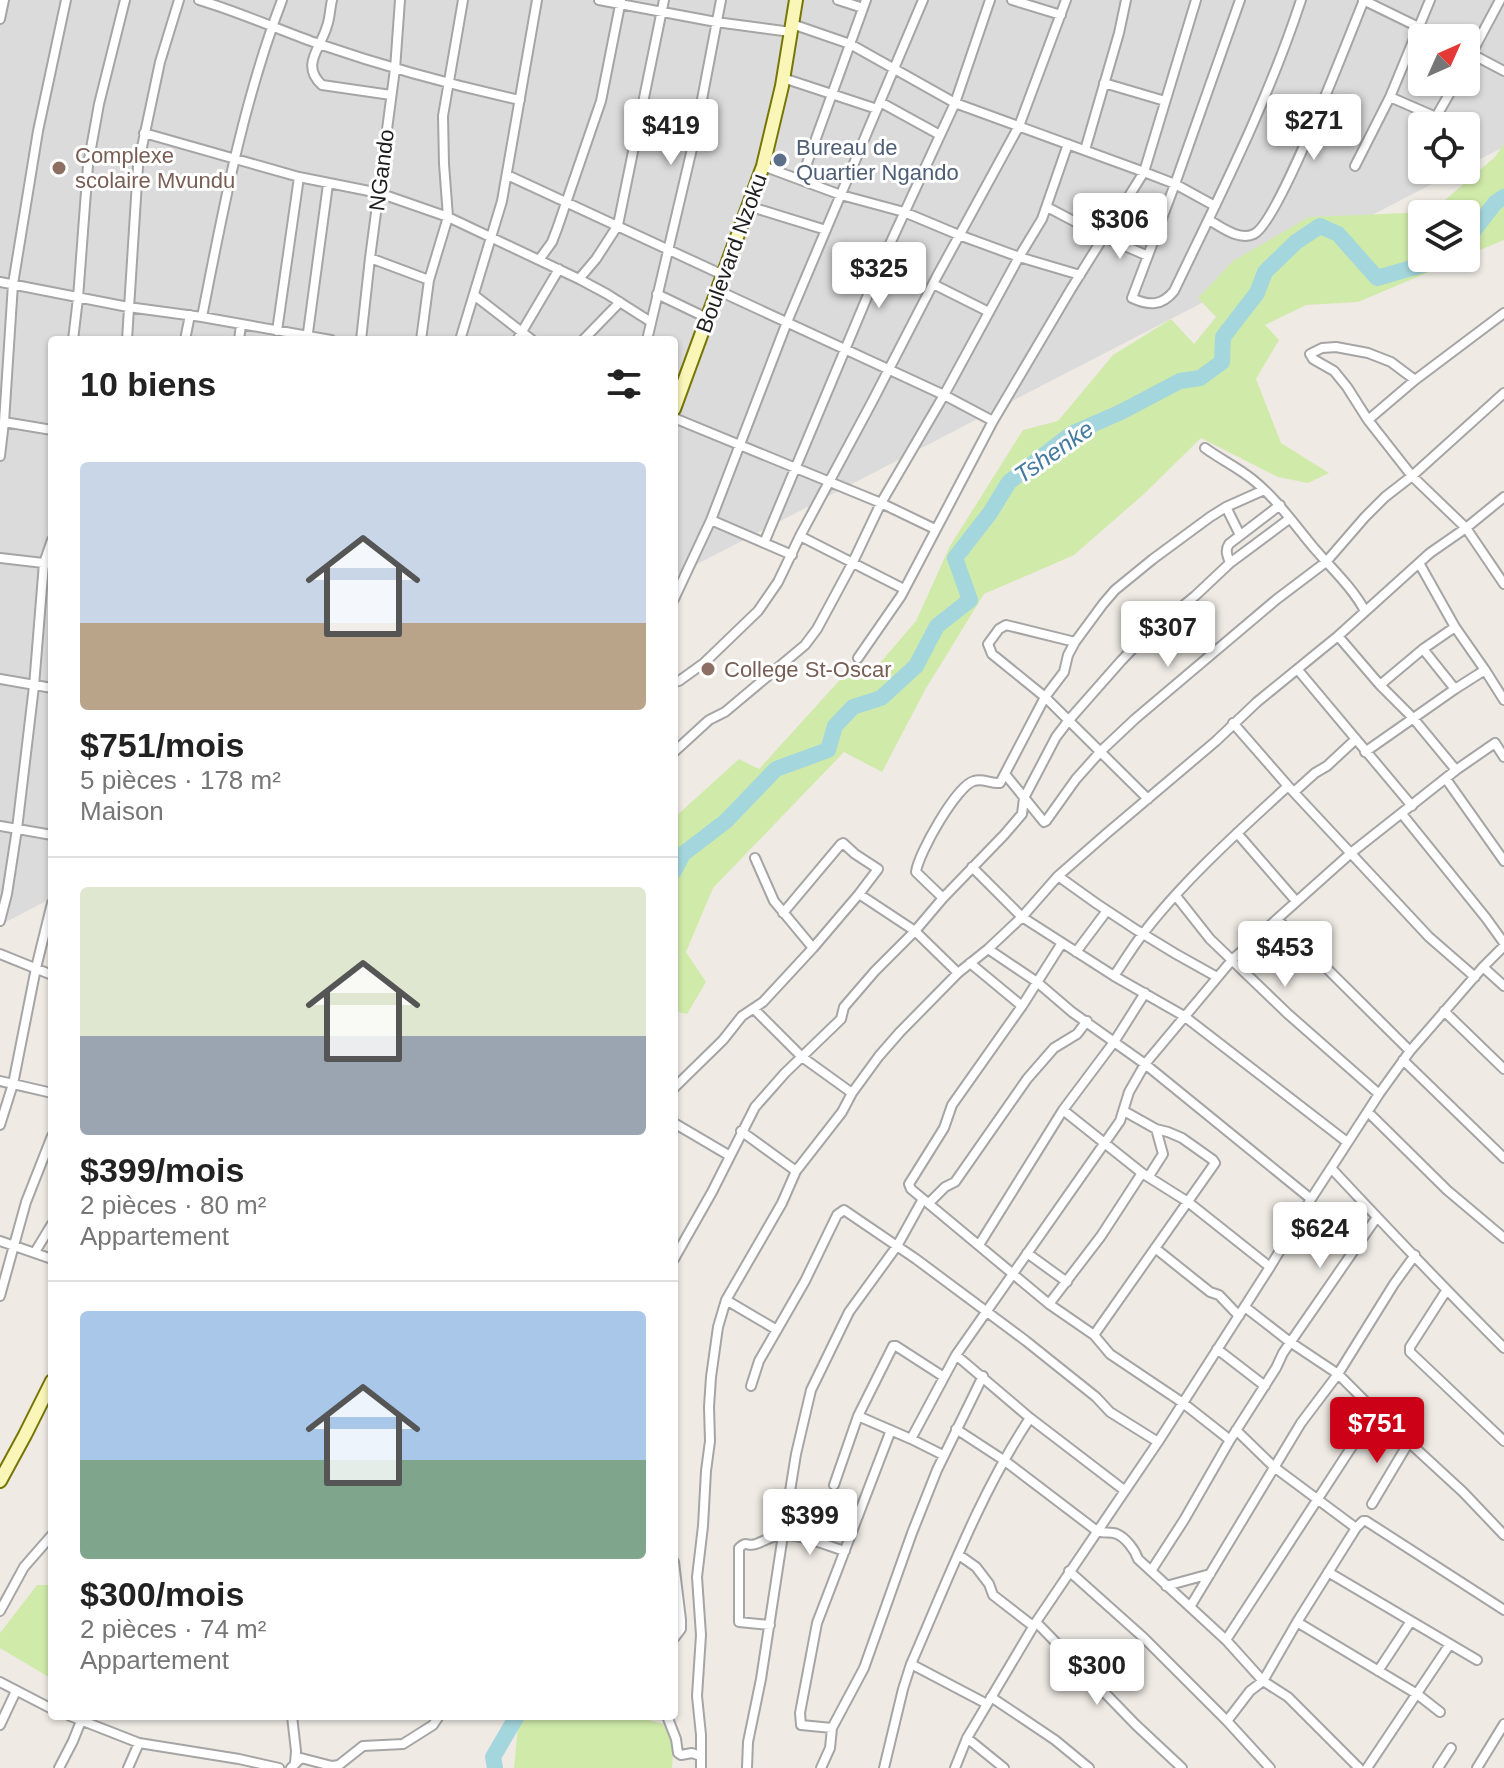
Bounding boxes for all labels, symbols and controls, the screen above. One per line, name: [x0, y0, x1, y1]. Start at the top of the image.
north arrow: [1408, 24, 1480, 96]
map controls: [1408, 24, 1480, 272]
pin: $271: [1267, 94, 1361, 162]
pin: $419: [624, 99, 718, 167]
text: $271: [1285, 105, 1343, 135]
text: $419: [642, 110, 700, 140]
button: locate: [1408, 112, 1480, 184]
street label: NGando: [364, 128, 399, 212]
place label: Bureau de Quartier Ngando: [796, 135, 959, 185]
place label: Complexe scolaire Mvundu: [75, 143, 235, 193]
marker: Bureau de Quartier Ngando: [771, 151, 789, 169]
marker: Complexe scolaire Mvundu: [50, 159, 68, 177]
street label: Boulevard Nzoku: [691, 170, 772, 336]
pin: $306: [1073, 193, 1167, 261]
button: layers: [1408, 200, 1480, 272]
text: $306: [1091, 204, 1149, 234]
pin: $325: [832, 242, 926, 310]
text: $325: [850, 253, 908, 283]
icon: filters: [602, 362, 646, 406]
text: 10 biens: [80, 365, 216, 403]
water label: Tshenke: [1009, 415, 1098, 488]
icon: home: [291, 514, 435, 658]
pin: $307: [1121, 601, 1215, 669]
text: $307: [1139, 612, 1197, 642]
place label: College St-Oscar: [724, 657, 892, 682]
marker: College St-Oscar: [699, 660, 717, 678]
text: $751/mois: [80, 726, 244, 764]
text: 5 pièces · 178 m²: [80, 765, 281, 795]
text: Maison: [80, 796, 164, 826]
pin: $453: [1238, 921, 1332, 989]
text: $453: [1256, 932, 1314, 962]
icon: home: [291, 939, 435, 1083]
text: $399/mois: [80, 1151, 244, 1189]
text: 2 pièces · 80 m²: [80, 1190, 266, 1220]
pin: $624: [1273, 1202, 1367, 1270]
text: $624: [1291, 1213, 1349, 1243]
text: Appartement: [80, 1221, 229, 1251]
icon: home: [291, 1363, 435, 1507]
pin: $751: [1330, 1397, 1424, 1465]
text: $751: [1348, 1408, 1406, 1438]
pin: $399: [763, 1489, 857, 1557]
text: $399: [781, 1500, 839, 1530]
text: $300/mois: [80, 1575, 244, 1613]
text: 2 pièces · 74 m²: [80, 1614, 266, 1644]
pin: $300: [1050, 1639, 1144, 1707]
text: Appartement: [80, 1645, 229, 1675]
text: $300: [1068, 1650, 1126, 1680]

